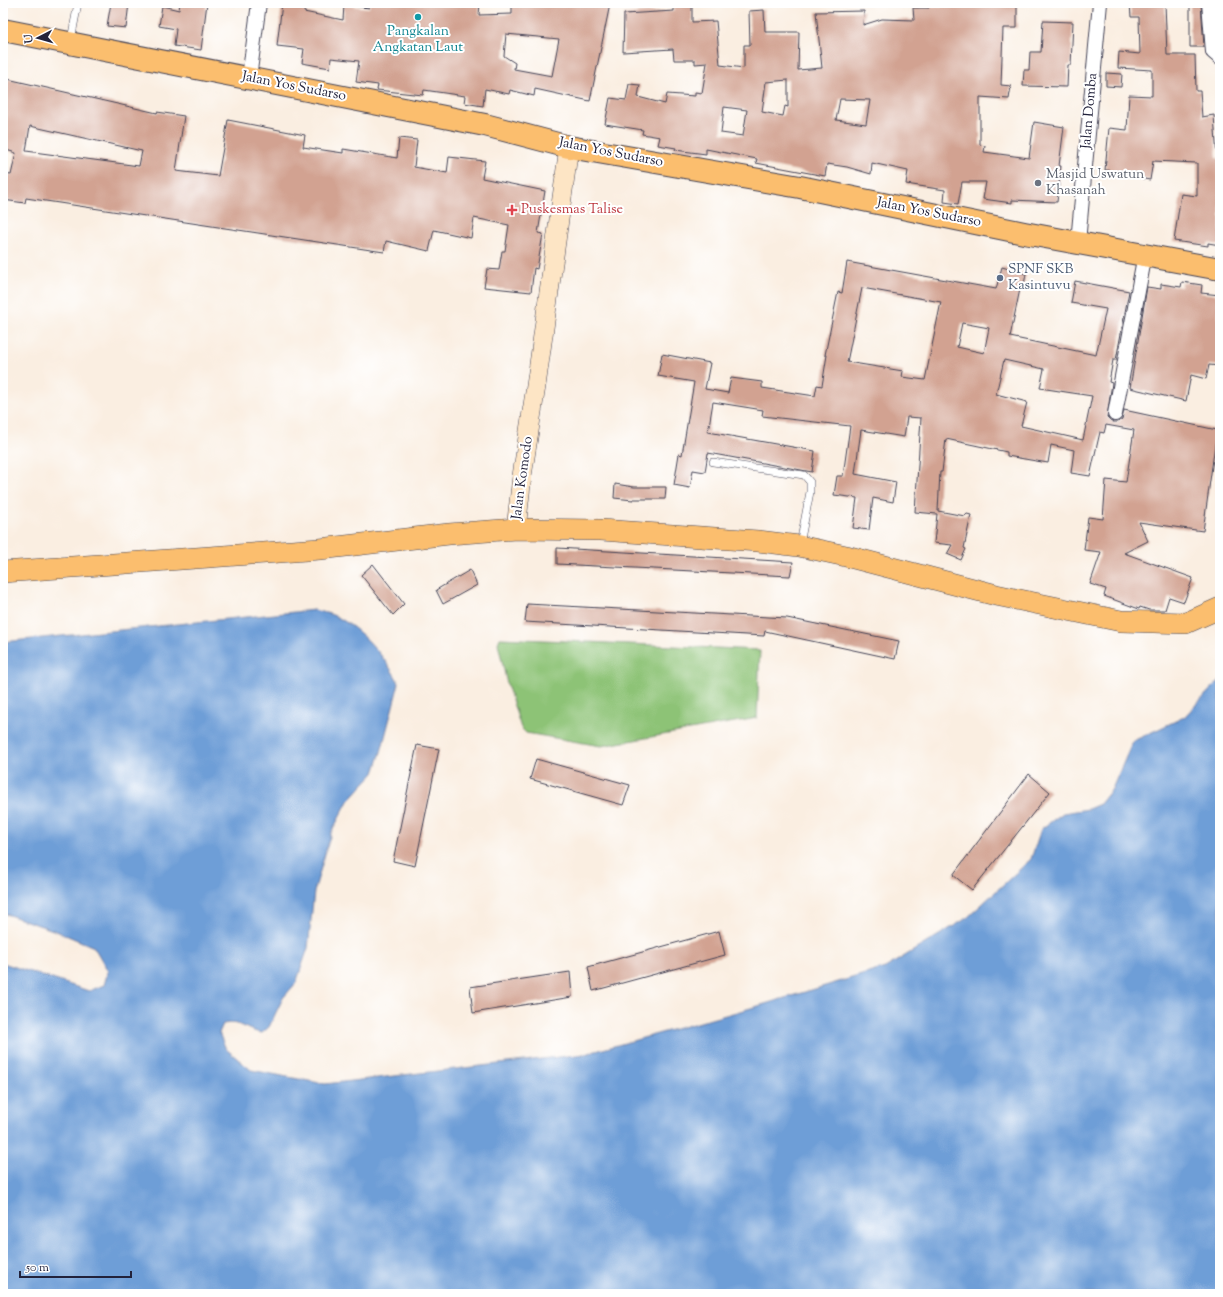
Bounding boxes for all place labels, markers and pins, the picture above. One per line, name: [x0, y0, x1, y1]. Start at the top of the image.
marker: Pangkalan Angkatan Laut: [413, 12, 423, 22]
place label: Pangkalan Angkatan Laut: [373, 22, 463, 58]
place label: Masjid Uswatun Khasanah: [1046, 165, 1144, 201]
marker: Masjid Uswatun Khasanah: [1033, 178, 1043, 188]
place label: Puskesmas Talise: [521, 200, 623, 220]
marker: Puskesmas Talise: [506, 204, 518, 216]
place label: SPNF SKB Kasintuvu: [1008, 260, 1073, 296]
marker: SPNF SKB Kasintuvu: [995, 273, 1005, 283]

